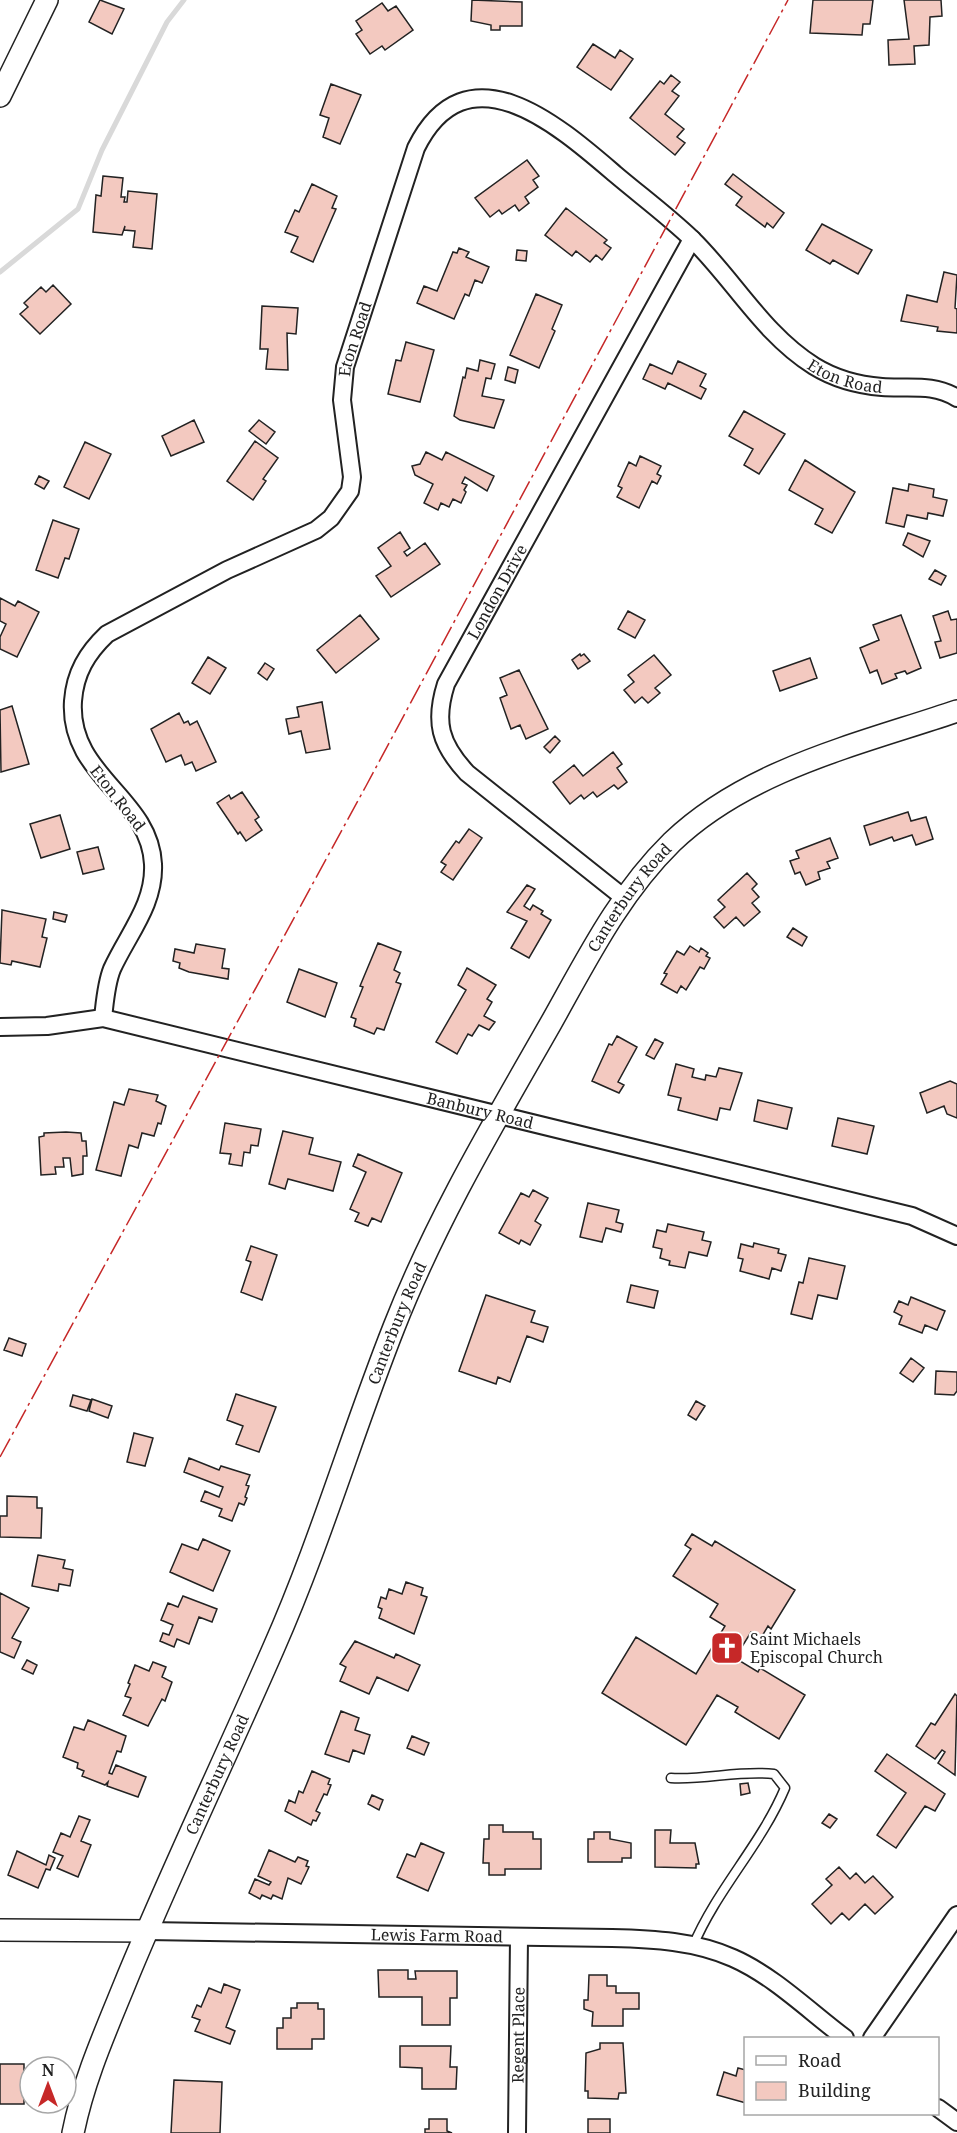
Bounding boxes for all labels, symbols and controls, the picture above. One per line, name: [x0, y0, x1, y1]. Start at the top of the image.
street label: Eton Road: [333, 298, 377, 377]
street label: Eton Road: [803, 354, 884, 398]
street label: London Drive: [462, 540, 532, 643]
street label: Eton Road: [85, 761, 151, 836]
street label: Canterbury Road: [582, 838, 676, 956]
street label: Banbury Road: [425, 1087, 536, 1134]
street label: Canterbury Road: [362, 1258, 432, 1387]
place label: Saint Michaels Episcopal Church: [750, 1628, 883, 1668]
church icon: Saint Michaels Episcopal Church: [709, 1630, 745, 1666]
street label: Canterbury Road: [180, 1710, 254, 1838]
street label: Lewis Farm Road: [371, 1923, 503, 1947]
street label: Regent Place: [507, 1987, 529, 2083]
legend: [744, 2037, 939, 2115]
text: Road: [798, 2048, 841, 2072]
north arrow: [18, 2055, 78, 2115]
text: N: [42, 2059, 55, 2081]
text: Building: [798, 2078, 871, 2102]

